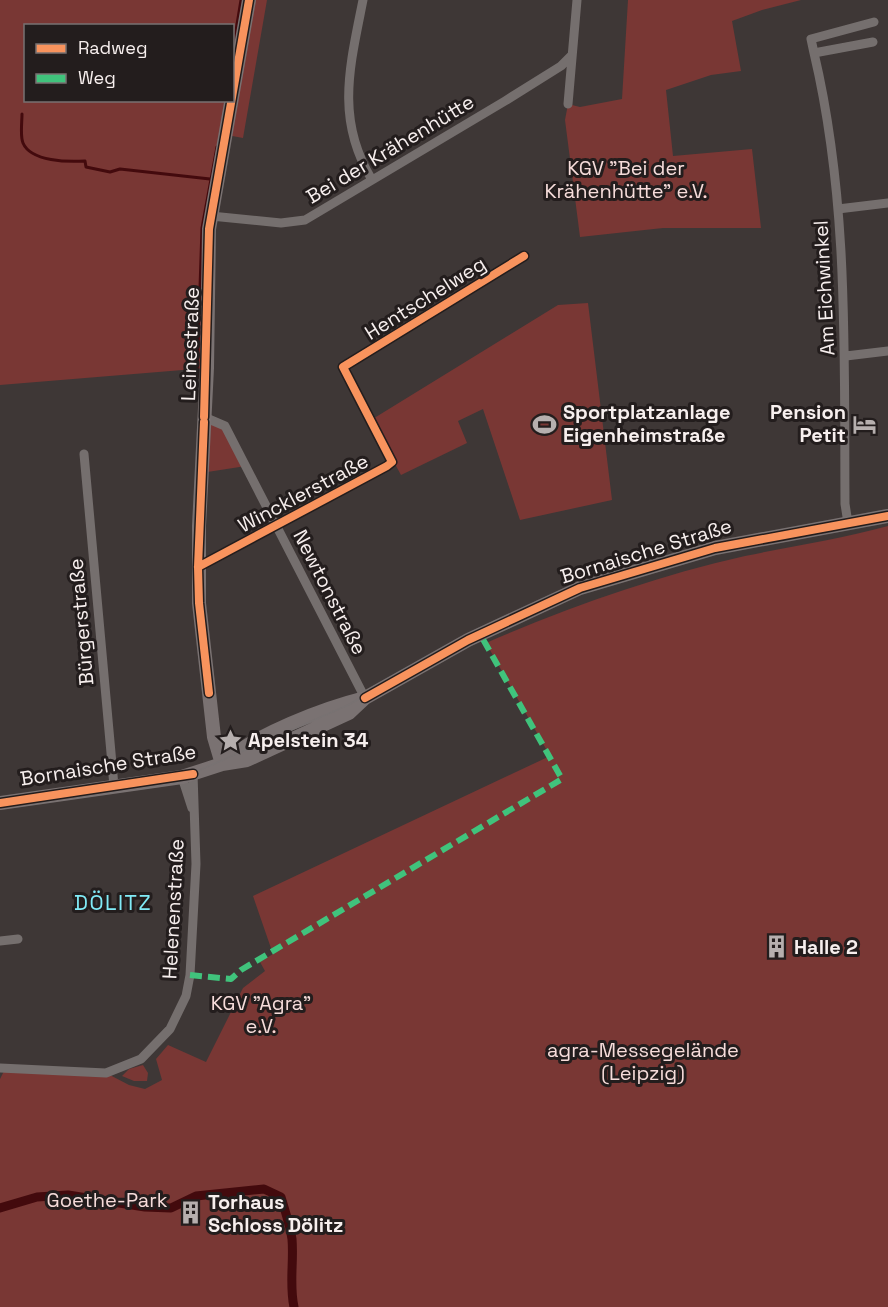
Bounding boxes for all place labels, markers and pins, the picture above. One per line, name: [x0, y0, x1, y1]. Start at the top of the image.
place label: Sportplatzanlage Eigenheimstraße: [563, 399, 730, 448]
place label: Pension Petit: [770, 399, 846, 448]
sports icon: Sportplatzanlage Eigenheimstraße: [532, 411, 558, 437]
hotel icon: Pension Petit: [851, 411, 877, 437]
place icon: Apelstein 34: [217, 727, 243, 753]
place label: Apelstein 34: [248, 727, 369, 753]
building icon: Halle 2: [763, 934, 789, 960]
place label: Halle 2: [794, 934, 858, 960]
place label: Torhaus Schloss Dölitz: [208, 1189, 343, 1238]
building icon: Torhaus Schloss Dölitz: [177, 1200, 203, 1226]

